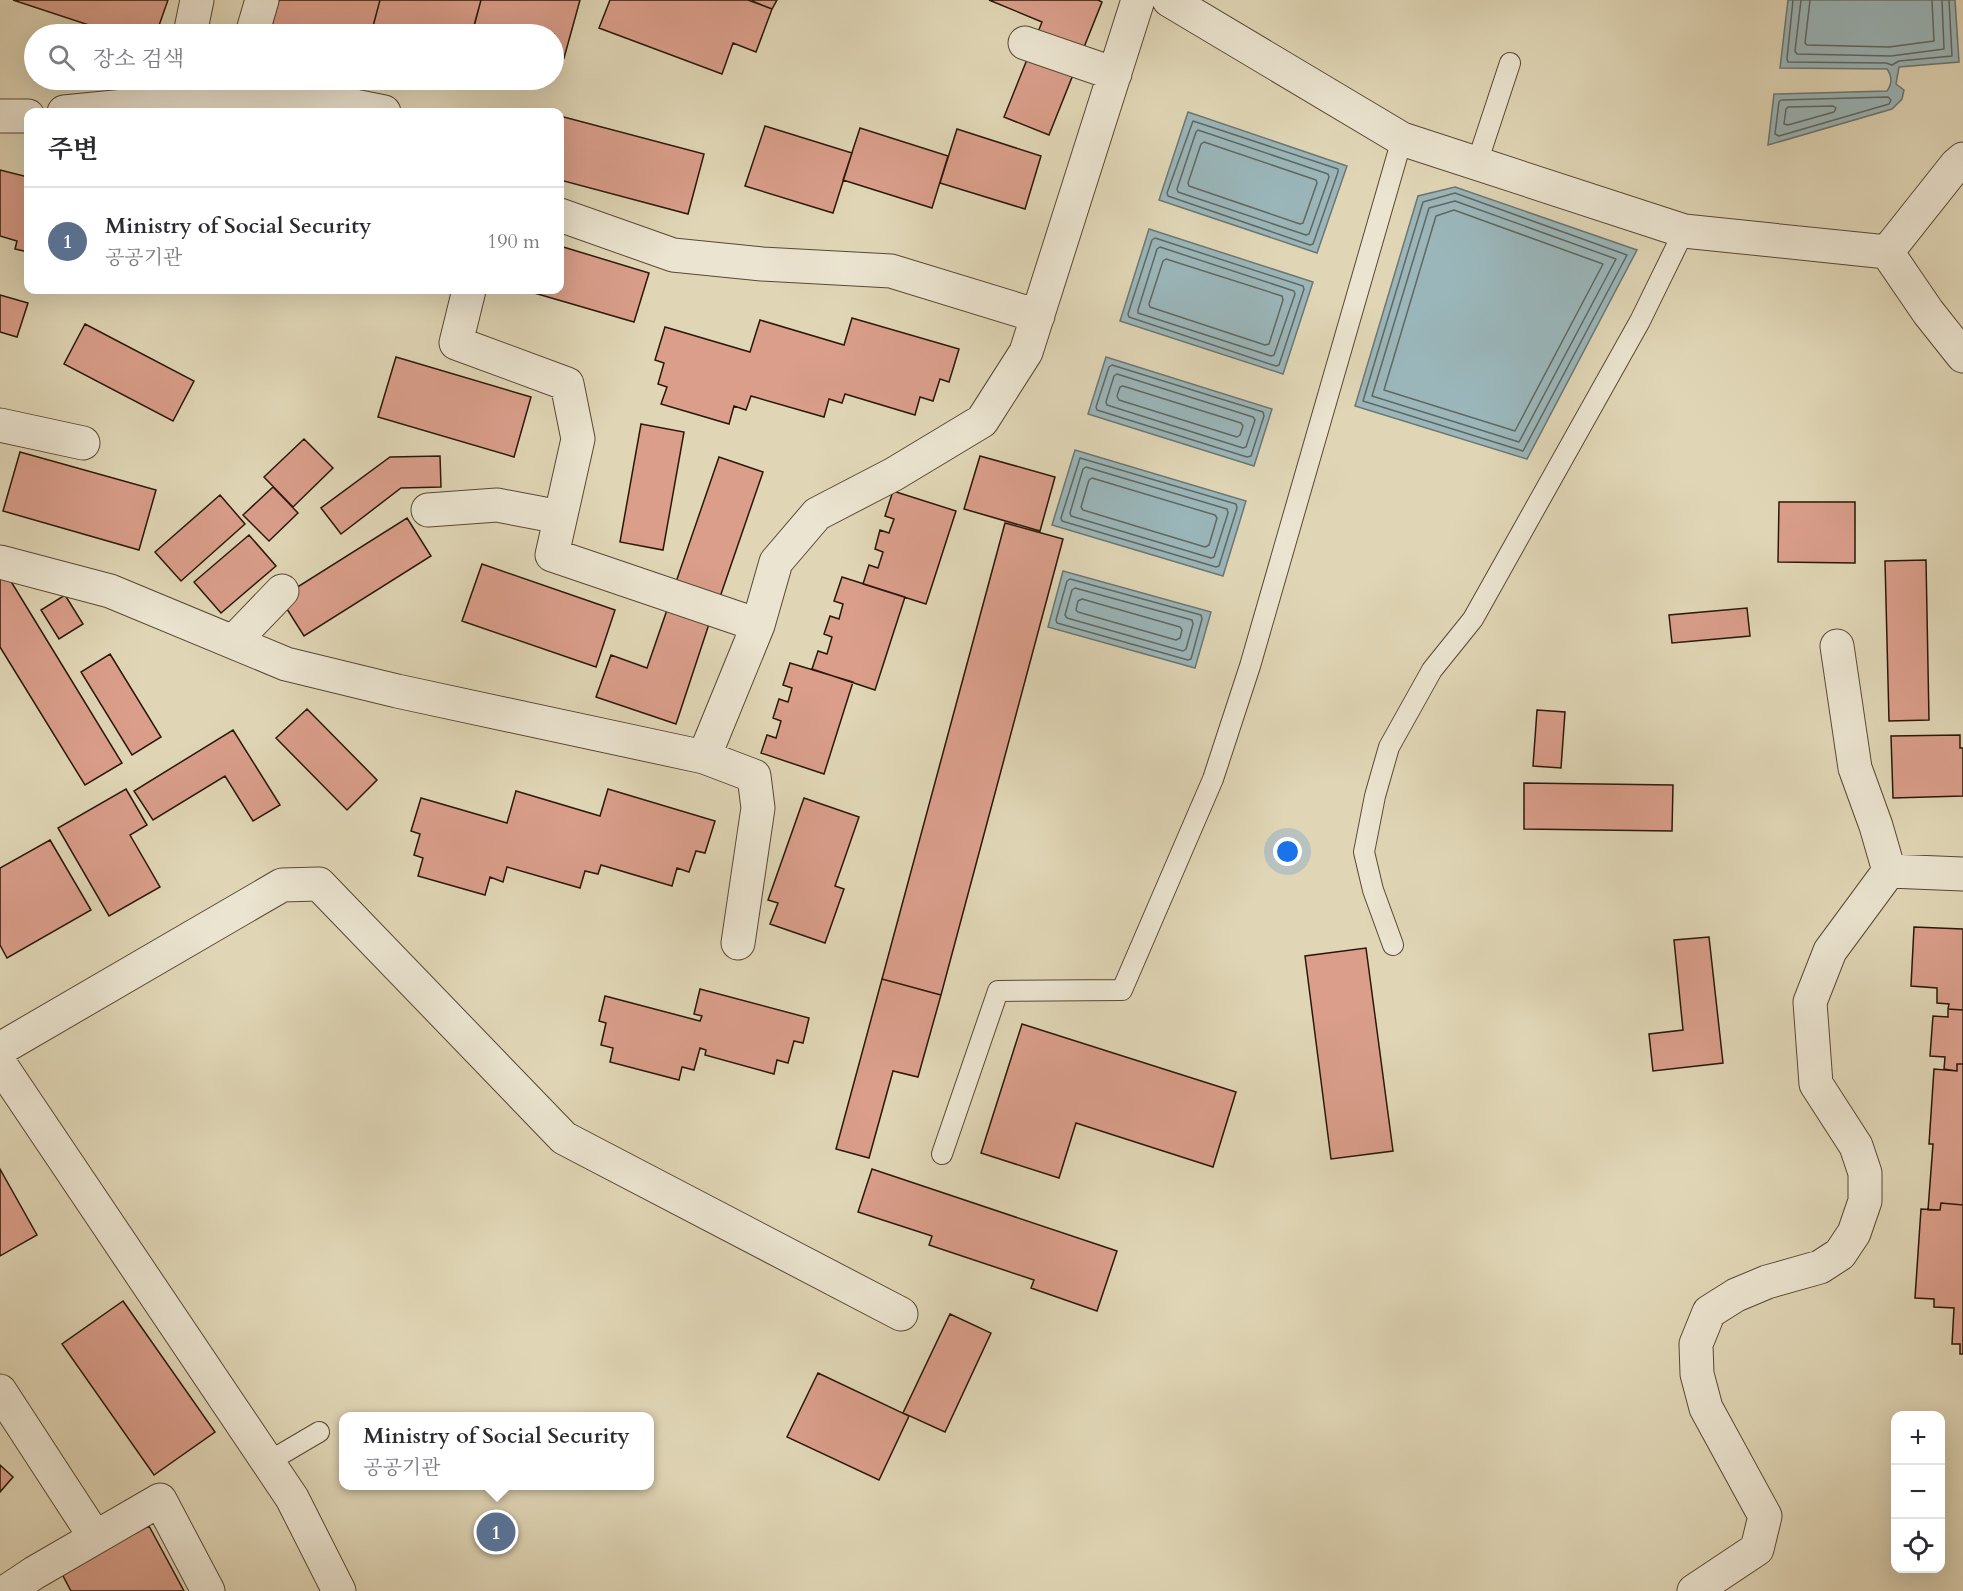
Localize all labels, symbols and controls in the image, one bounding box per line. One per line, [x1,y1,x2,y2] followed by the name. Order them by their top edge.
[24,24,564,90] search box
[45,41,78,74] icon: search
[93,44,184,74] text: 장소 검색
[48,132,98,167] text: 주변
[105,211,372,241] text: Ministry of Social Security
[62,228,73,255] text: 1
[487,228,540,255] text: 190 m
[105,244,182,271] text: 공공기관
[1273,837,1302,866] your location
[1891,1411,1945,1573] map controls
[1891,1411,1945,1465] button: +
[339,1412,654,1490] popup
[363,1421,630,1451] text: Ministry of Social Security
[363,1454,441,1481] text: 공공기관
[1891,1465,1945,1519] button: −
[476,1510,516,1555] pin: 1
[1891,1519,1945,1573] button: locate

